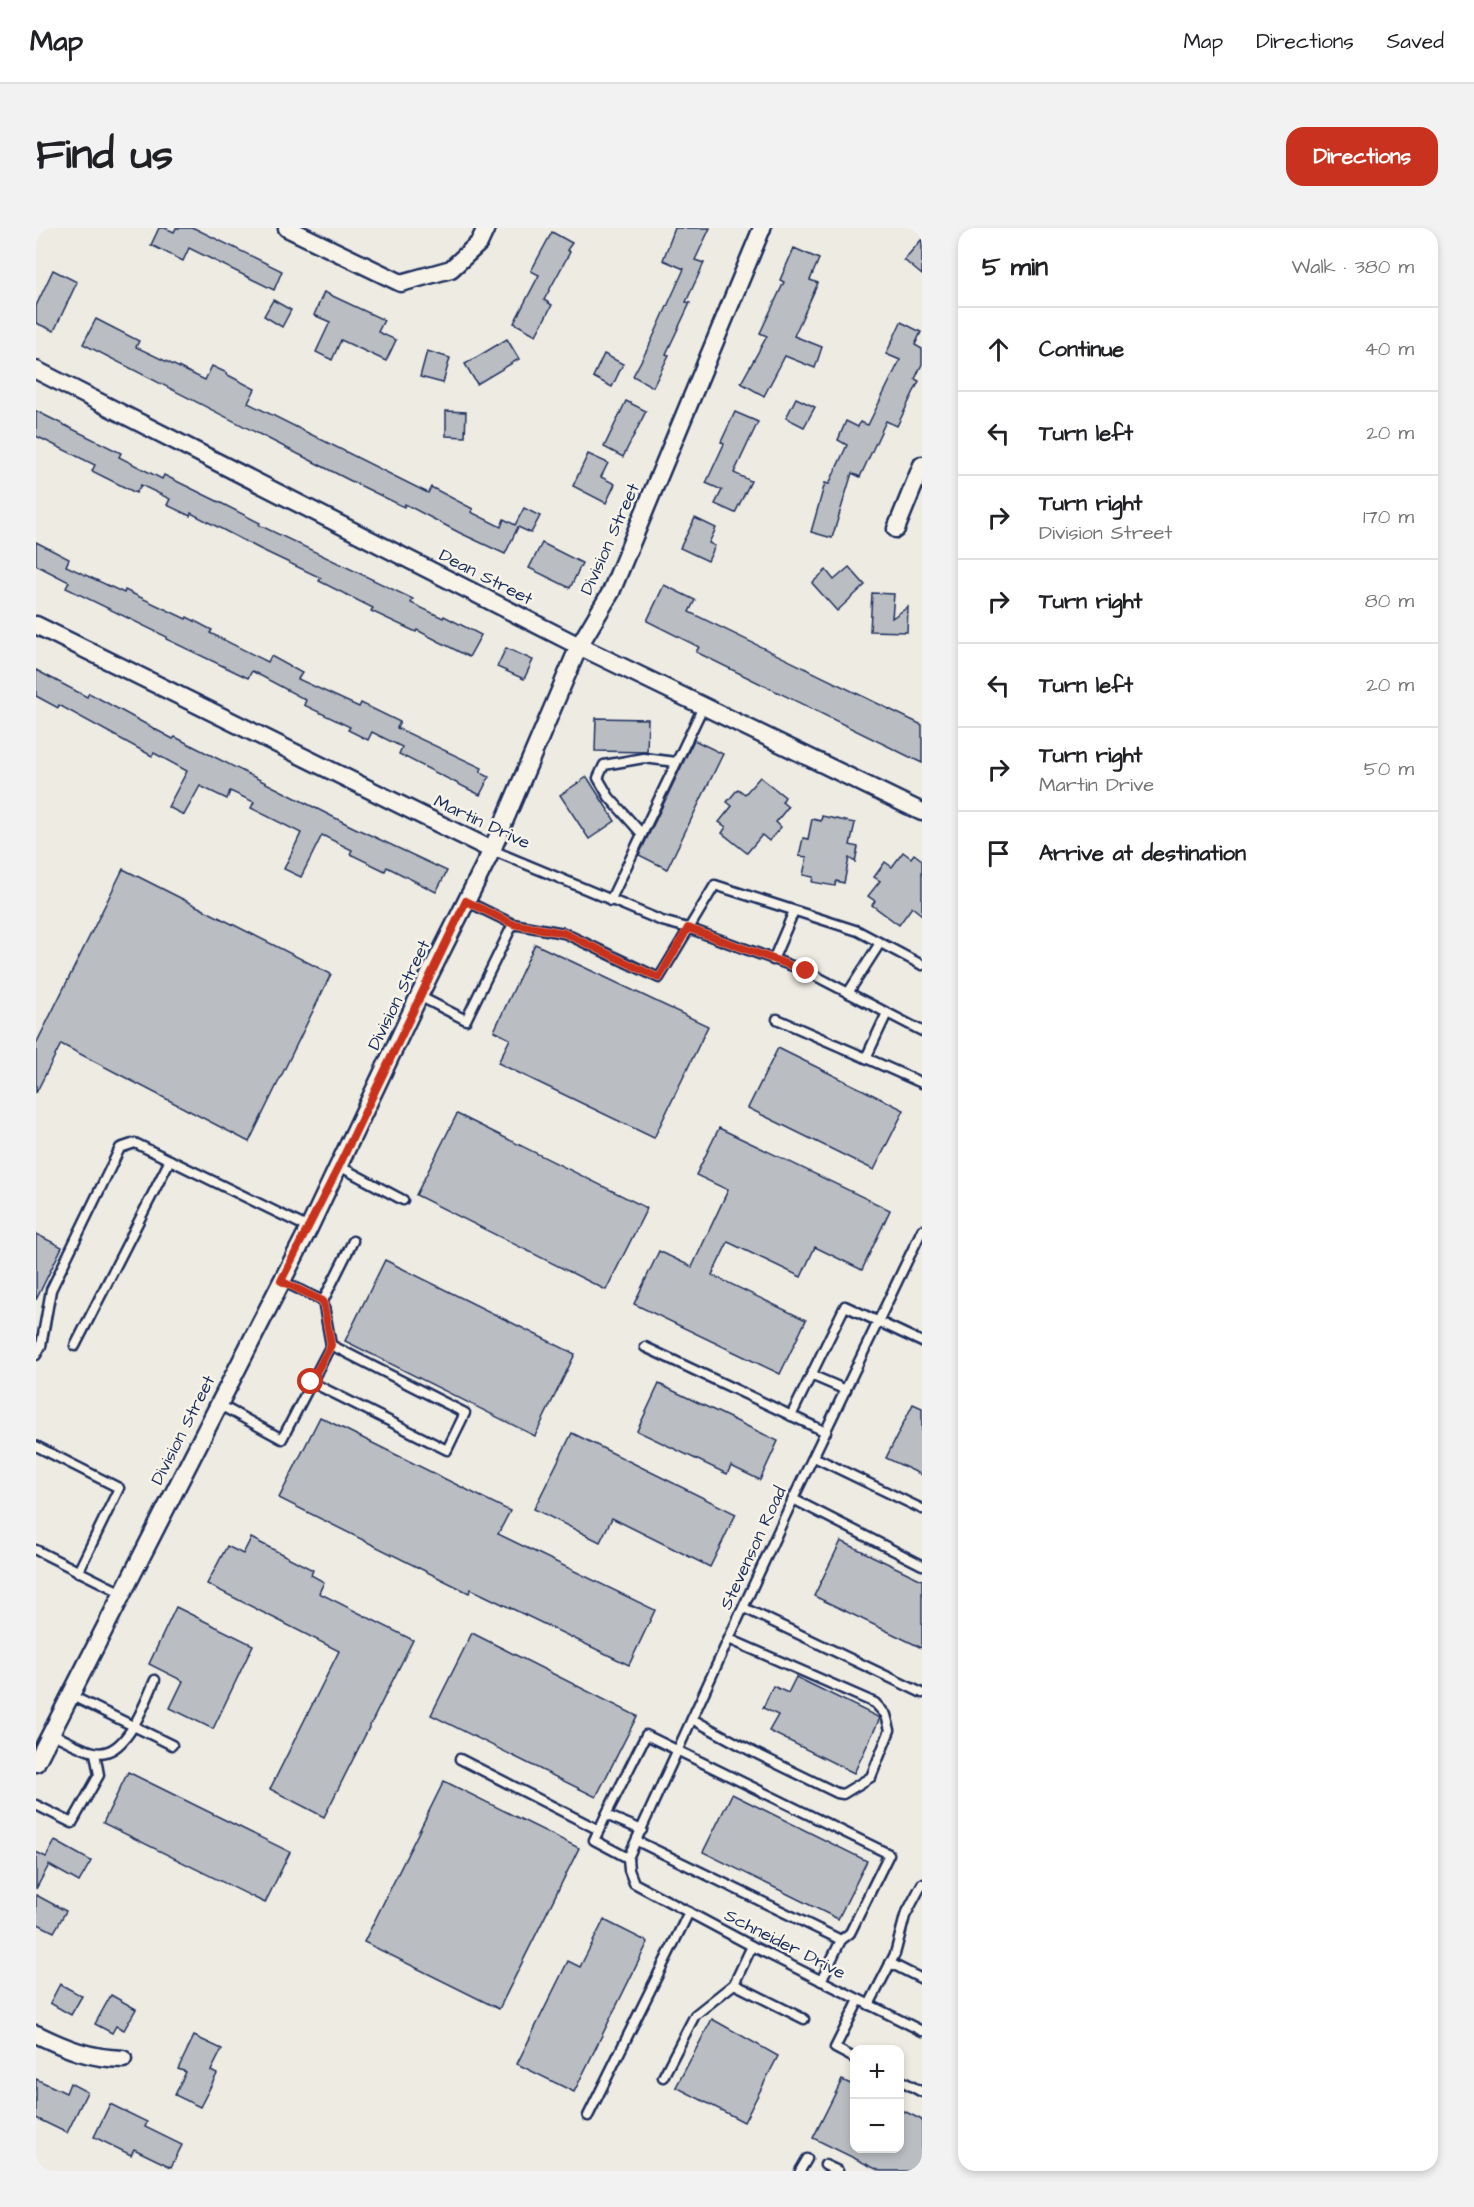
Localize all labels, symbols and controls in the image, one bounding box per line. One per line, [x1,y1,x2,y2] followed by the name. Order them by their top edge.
[30,22,83,61] text: Map
[1183,27,1223,56] text: Map
[1256,27,1354,56] text: Directions
[1387,27,1444,56] text: Saved
[36,127,173,185] text: Find us
[1286,127,1438,186] button: Directions
[982,249,1048,285] text: 5 min
[1291,253,1414,281] text: Walk · 380 m
[982,333,1015,366] icon: ahead
[1039,334,1124,365] text: Continue
[1364,335,1414,363] text: 40 m
[982,417,1015,450] icon: left
[1039,418,1133,449] text: Turn left
[1366,419,1414,447] text: 20 m
[574,478,646,599] street label: Division Street
[1039,488,1142,519] text: Turn right
[982,501,1015,534] icon: right
[1363,503,1414,531] text: 170 m
[1039,519,1172,547] text: Division Street
[435,543,538,612] street label: Dean Street
[982,585,1015,618] icon: right
[1039,586,1142,617] text: Turn right
[1365,587,1414,615] text: 80 m
[982,669,1015,702] icon: left
[1039,670,1133,701] text: Turn left
[1366,671,1414,699] text: 20 m
[1039,740,1142,771] text: Turn right
[982,753,1015,786] icon: right
[1364,755,1414,783] text: 50 m
[1039,771,1154,799] text: Martin Drive
[430,789,534,855] street label: Martin Drive
[982,837,1015,870] icon: arrive
[1039,838,1246,869] text: Arrive at destination
[361,935,437,1054] street label: Division Street
[792,957,818,983] route end
[297,1368,323,1394] route start
[145,1370,222,1489] street label: Division Street
[713,1482,793,1614] street label: Stevenson Road
[720,1903,850,1985] street label: Schneider Drive
[850,2045,904,2153] map controls
[850,2045,904,2099] button: +
[850,2099,904,2153] button: −

